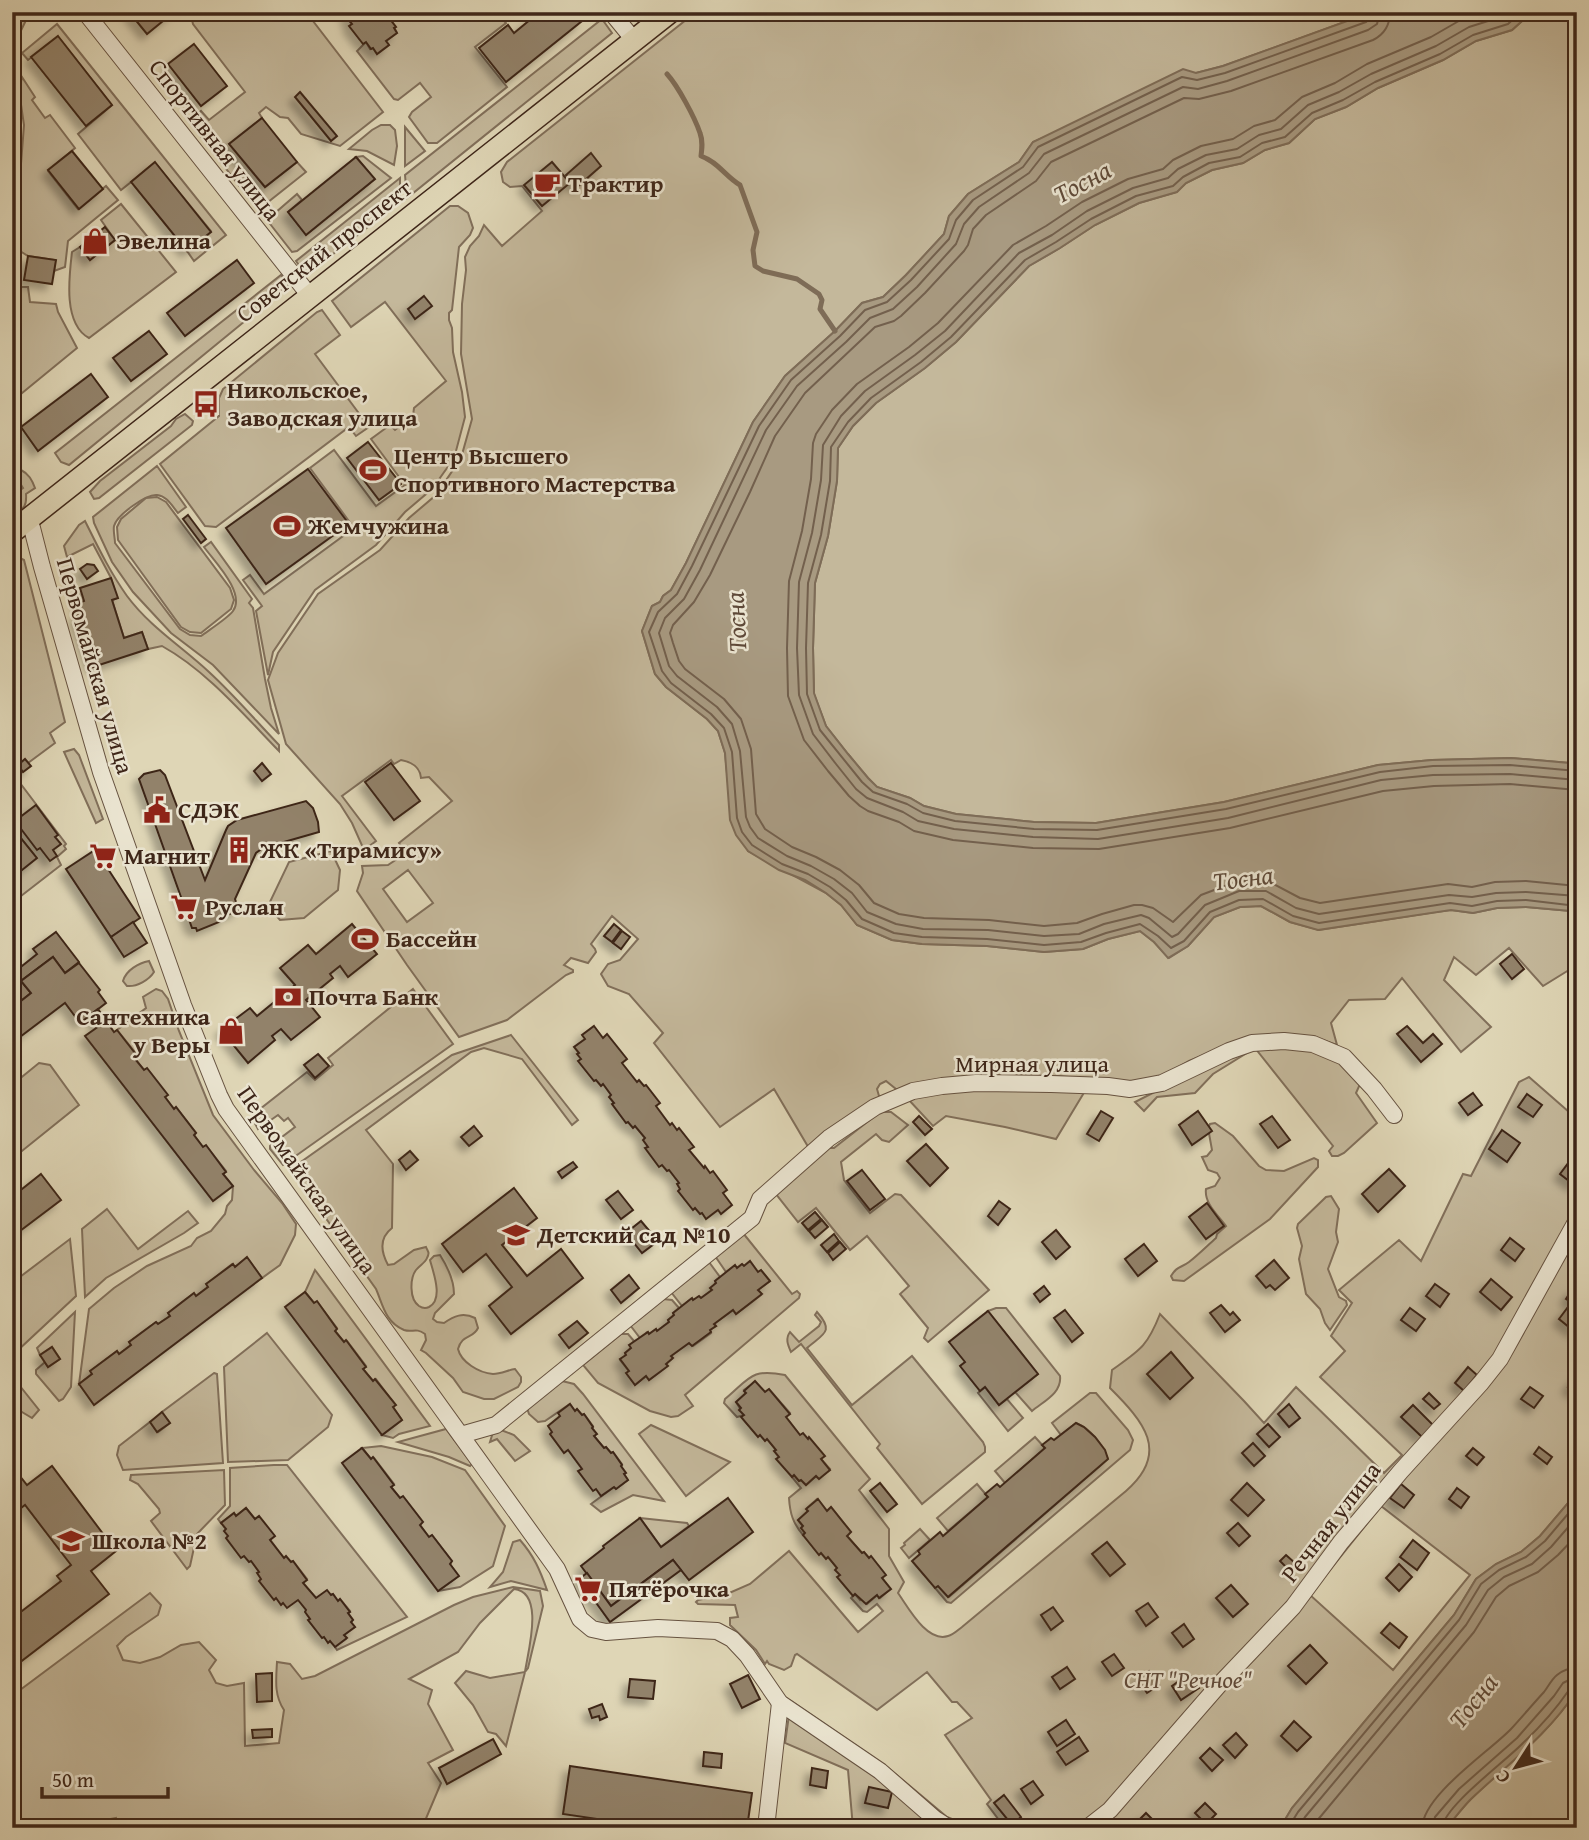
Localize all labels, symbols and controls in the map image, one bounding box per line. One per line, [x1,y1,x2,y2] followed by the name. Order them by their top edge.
[141,51,290,228] street label: Спортивная улица
[1046,150,1118,213] water label: Тосна
[568,166,663,201] place label: Трактир
[532,169,562,199] cafe icon: Трактир
[228,170,420,331] street label: Советский проспект
[116,223,212,258] place label: Эвелина
[80,226,110,256] shop icon: Эвелина
[227,372,418,435] place label: Никольское, Заводская улица
[191,389,221,419] bus stop icon: Никольское, Заводская улица
[394,438,676,501] place label: Центр Высшего Спортивного Мастерства
[358,455,388,485] sports icon: Центр Высшего Спортивного Мастерства
[307,508,450,543] place label: Жемчужина
[272,511,302,541] sports icon: Жемчужина
[48,554,143,779] street label: Первомайская улица
[714,591,757,653] water label: Тосна
[178,792,239,827] place label: СДЭК
[142,795,172,825] public building icon: СДЭК
[259,832,442,867] place label: ЖК «Тирамису»
[224,835,254,865] building icon: ЖК «Тирамису»
[124,838,210,873] place label: Магнит
[88,841,118,871] supermarket icon: Магнит
[1211,854,1275,901] water label: Тосна
[205,889,284,924] place label: Руслан
[169,892,199,922] supermarket icon: Руслан
[386,921,477,956] place label: Бассейн
[350,924,380,954] sports icon: Бассейн
[309,979,438,1014] place label: Почта Банк
[273,982,303,1012] bank icon: Почта Банк
[76,999,211,1062] place label: Сантехника у Веры
[216,1016,246,1046] shop icon: Сантехника у Веры
[955,1046,1109,1081] street label: Мирная улица
[229,1078,386,1282] street label: Первомайская улица
[536,1217,730,1252] place label: Детский сад №10
[501,1220,531,1250] school or university icon: Детский сад №10
[1272,1454,1389,1589] street label: Речная улица
[92,1523,207,1558] place label: Школа №2
[56,1526,86,1556] school or university icon: Школа №2
[609,1571,730,1606] place label: Пятёрочка
[573,1574,603,1604] supermarket icon: Пятёрочка
[1124,1662,1252,1697] park label: СНТ "Речное"
[1438,1665,1507,1736] water label: Тосна
[1480,1731,1550,1801] north arrow
[42,1756,168,1800] scale bar
[52,1764,94,1795] text: 50 m
[1488,1764,1517,1790] text: С

